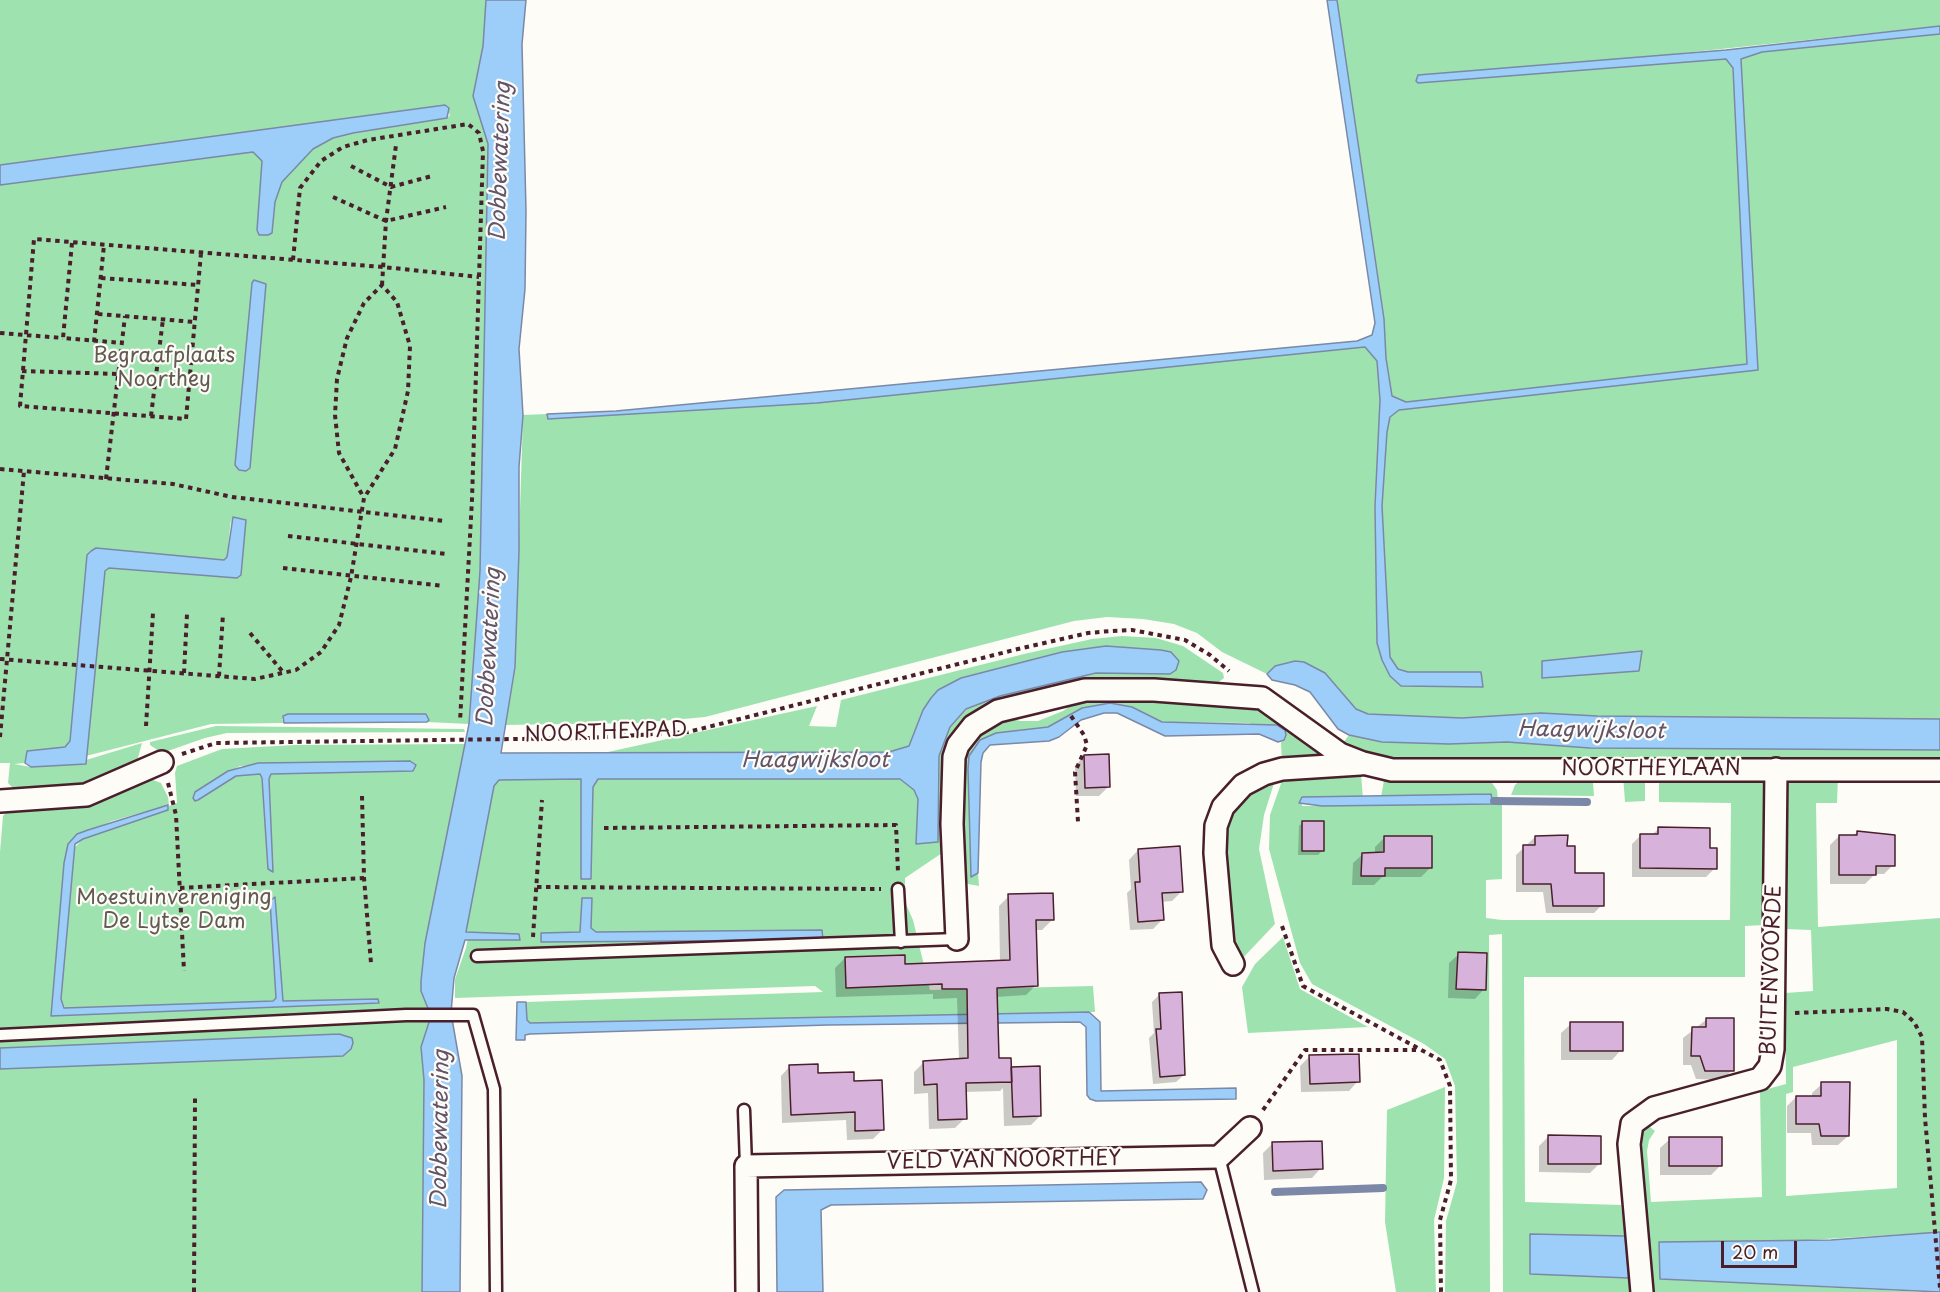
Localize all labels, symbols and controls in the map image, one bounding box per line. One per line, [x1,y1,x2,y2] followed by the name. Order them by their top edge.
[485,82,517,242] water label: Dobbewatering
[93,343,235,393] park label: Begraafplaats Noorthey
[473,568,507,728] water label: Dobbewatering
[1517,717,1665,745] water label: Haagwijksloot
[524,718,688,748] street label: NOORTHEYPAD
[741,748,889,774] water label: Haagwijksloot
[1561,756,1741,782] street label: NOORTHEYLAAN
[1756,884,1788,1056] street label: BUITENVOORDE
[76,885,272,935] park label: Moestuinvereniging De Lytse Dam
[426,1050,456,1210] water label: Dobbewatering
[887,1146,1121,1176] street label: VELD VAN NOORTHEY
[1724,1229,1800,1267] scale bar
[1732,1238,1778,1265] text: 20 m

